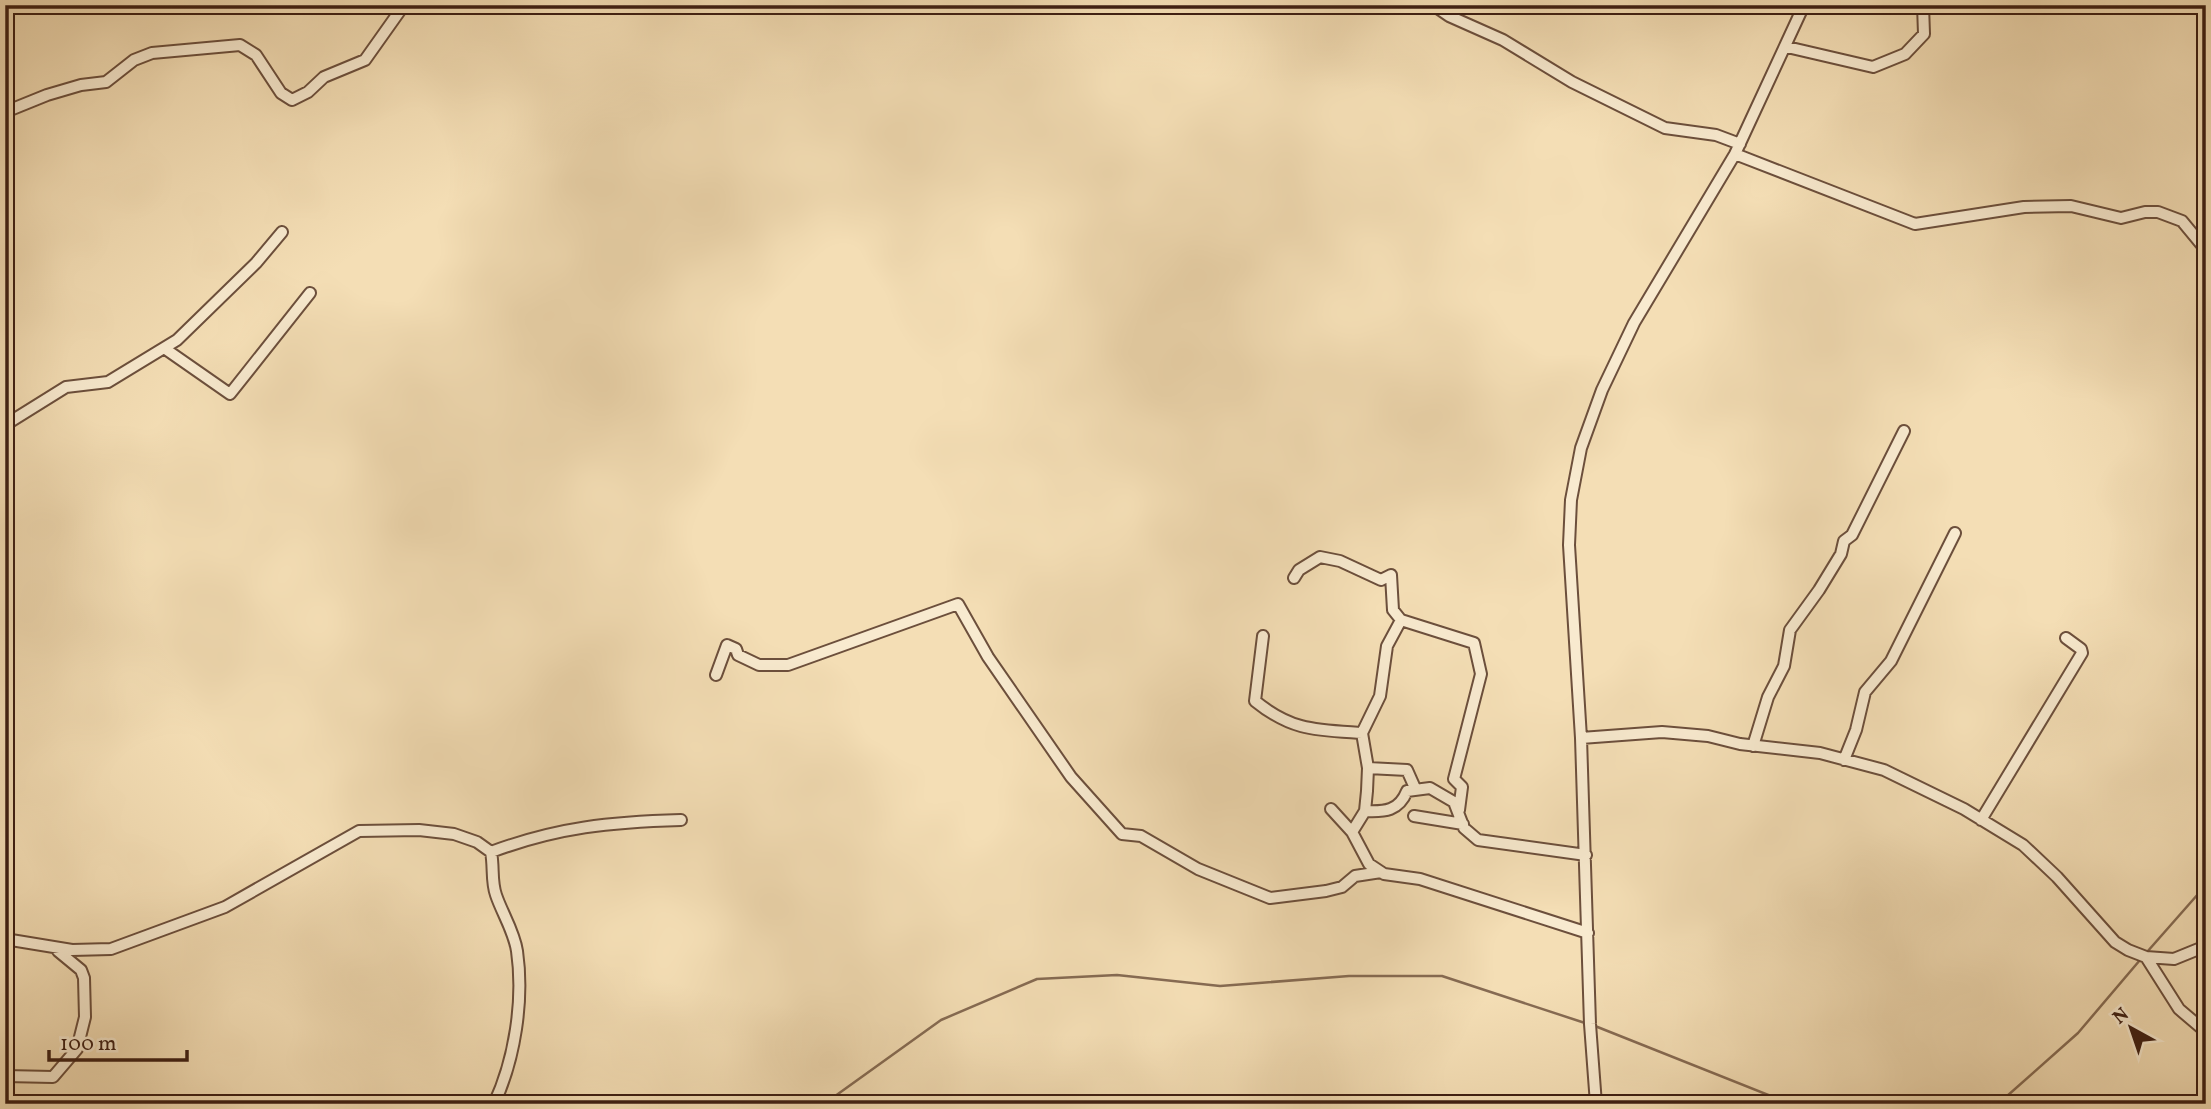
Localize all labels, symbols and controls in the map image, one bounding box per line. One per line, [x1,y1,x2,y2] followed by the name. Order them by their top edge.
[2096,993,2166,1064] north arrow
[2108,1002,2135,1031] text: N
[49,1018,187,1062] scale bar
[60,1030,117,1059] text: 100 m

